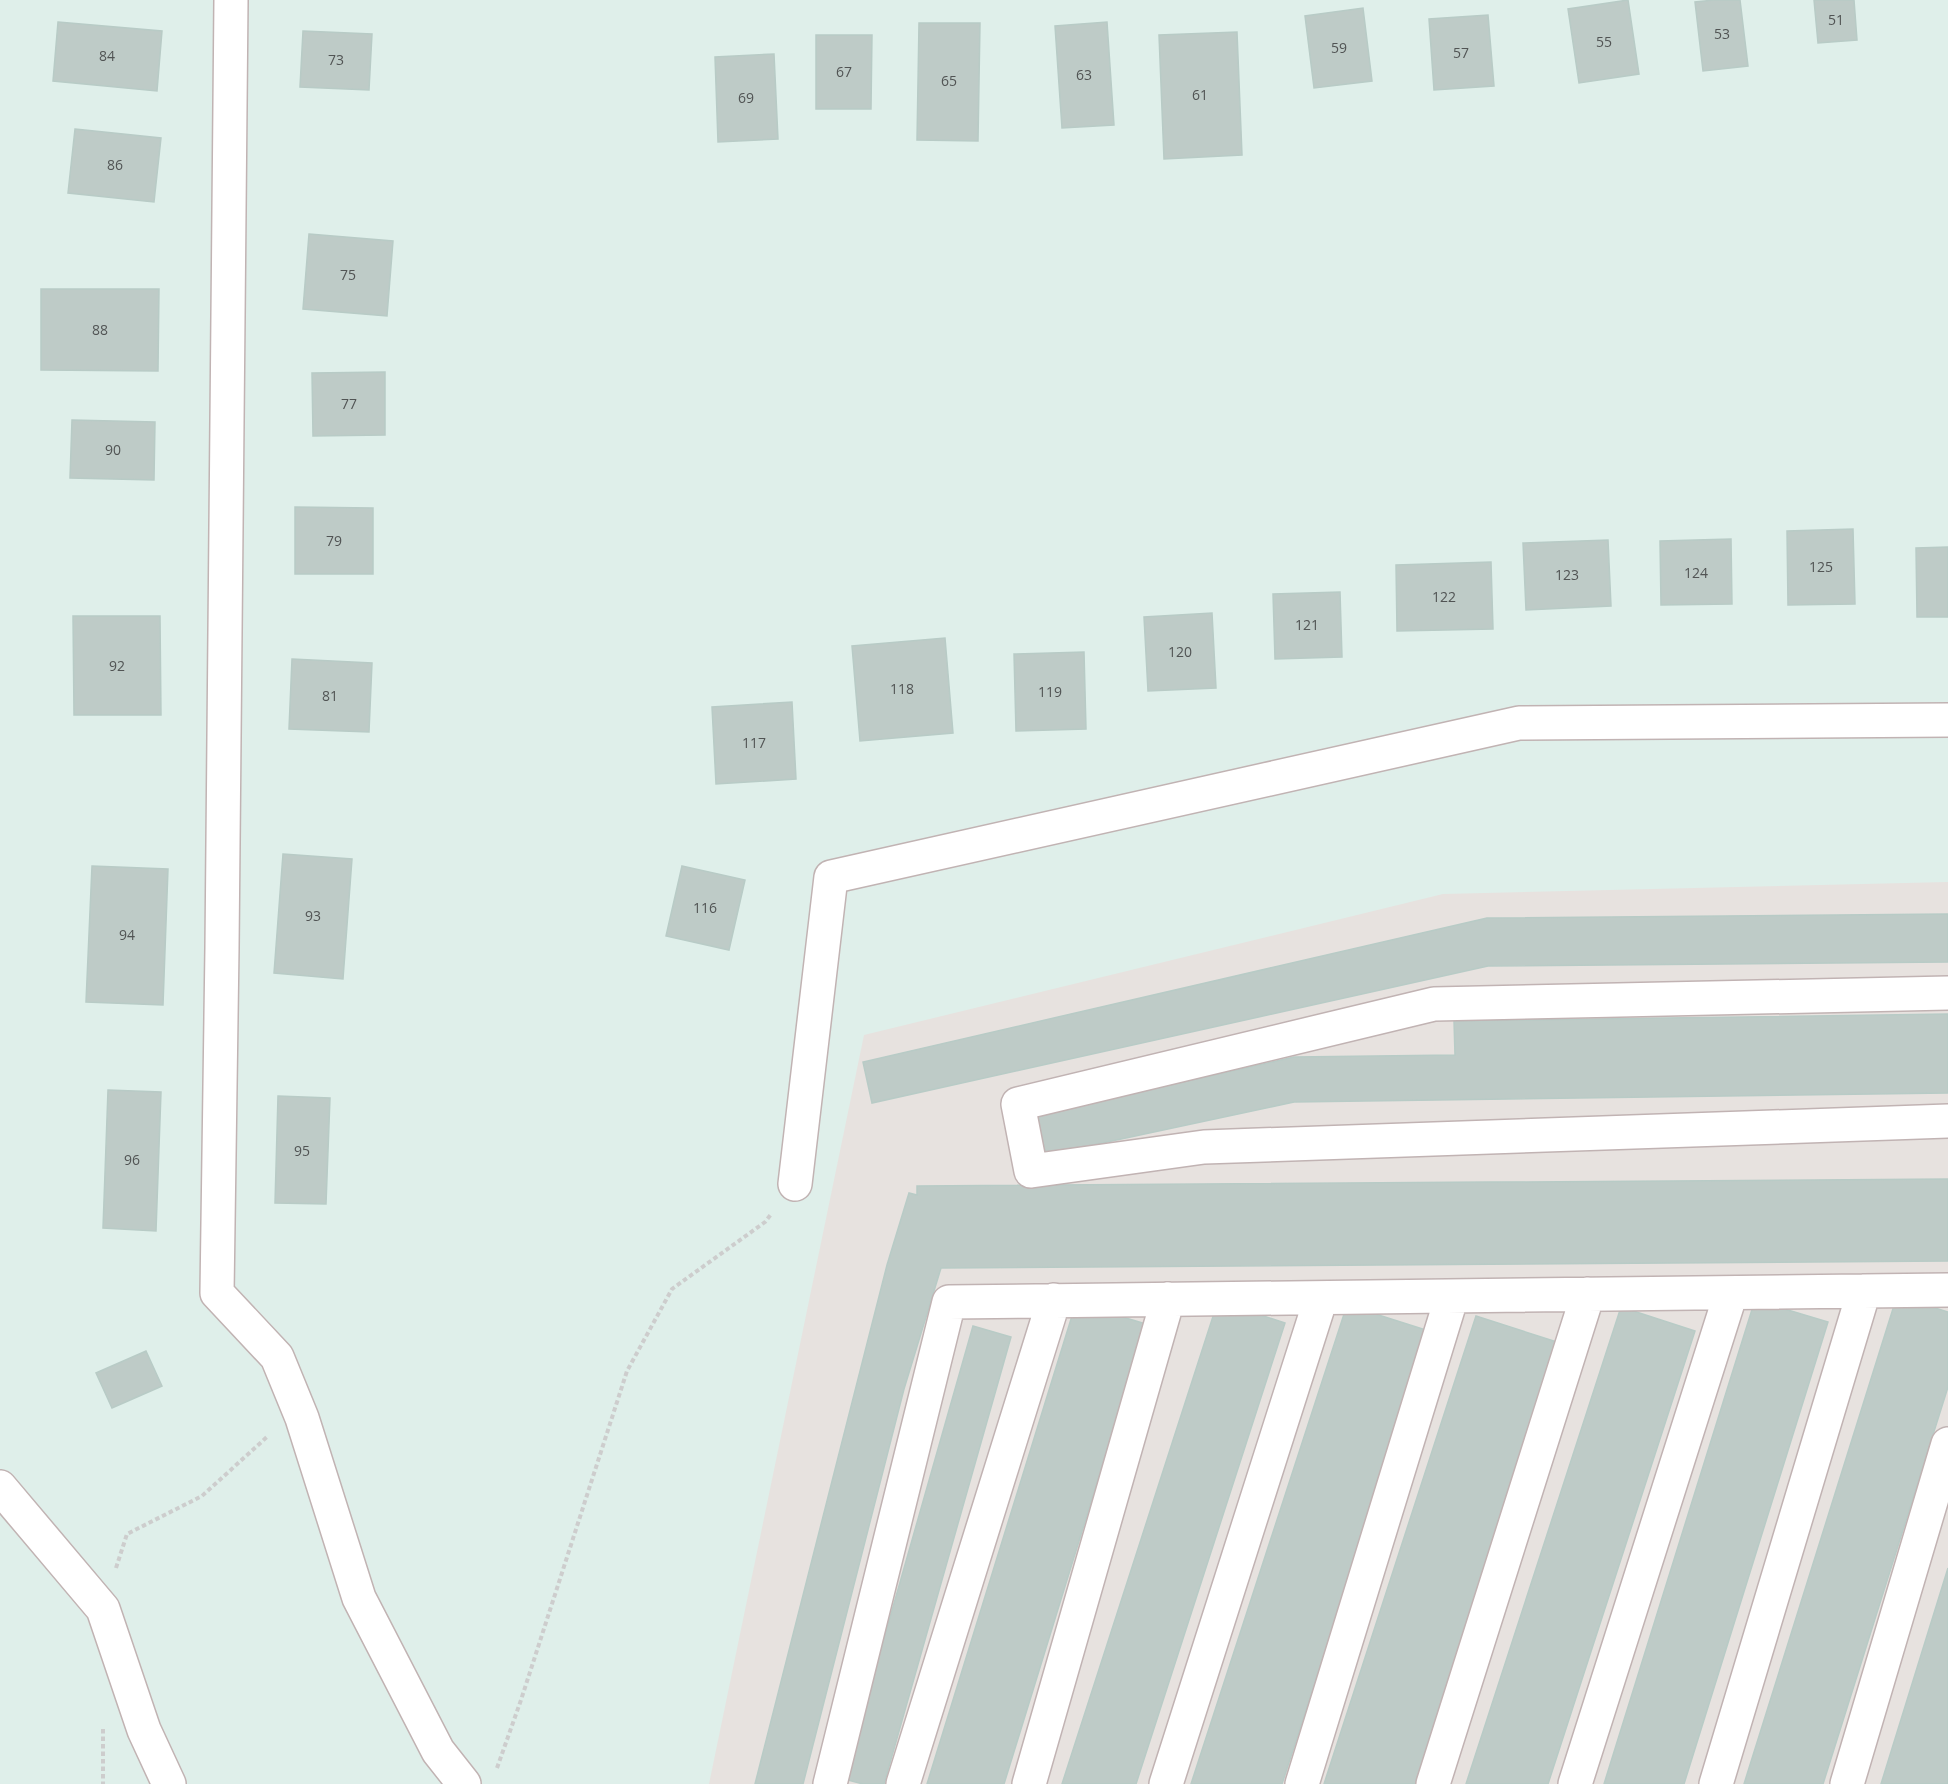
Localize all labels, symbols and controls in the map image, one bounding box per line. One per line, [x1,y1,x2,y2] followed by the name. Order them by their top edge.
[1828,10,1844,29] house number: 51
[1714,24,1730,43] house number: 53
[1596,32,1612,51] house number: 55
[1331,38,1347,57] house number: 59
[1453,43,1469,62] house number: 57
[99,46,115,65] house number: 84
[328,50,344,69] house number: 73
[836,62,852,81] house number: 67
[1076,65,1092,84] house number: 63
[941,71,957,90] house number: 65
[1192,85,1208,104] house number: 61
[738,88,754,107] house number: 69
[107,155,123,174] house number: 86
[340,265,356,284] house number: 75
[92,320,108,339] house number: 88
[341,394,357,413] house number: 77
[105,440,121,459] house number: 90
[326,531,342,550] house number: 79
[1809,557,1833,576] house number: 125
[1684,563,1708,582] house number: 124
[1555,565,1579,584] house number: 123
[1432,587,1456,606] house number: 122
[1295,615,1319,634] house number: 121
[1168,642,1192,661] house number: 120
[109,656,125,675] house number: 92
[890,679,914,698] house number: 118
[1038,682,1062,701] house number: 119
[322,686,338,705] house number: 81
[742,733,766,752] house number: 117
[693,898,717,917] house number: 116
[305,906,321,925] house number: 93
[119,925,135,944] house number: 94
[294,1141,310,1160] house number: 95
[124,1150,140,1169] house number: 96

